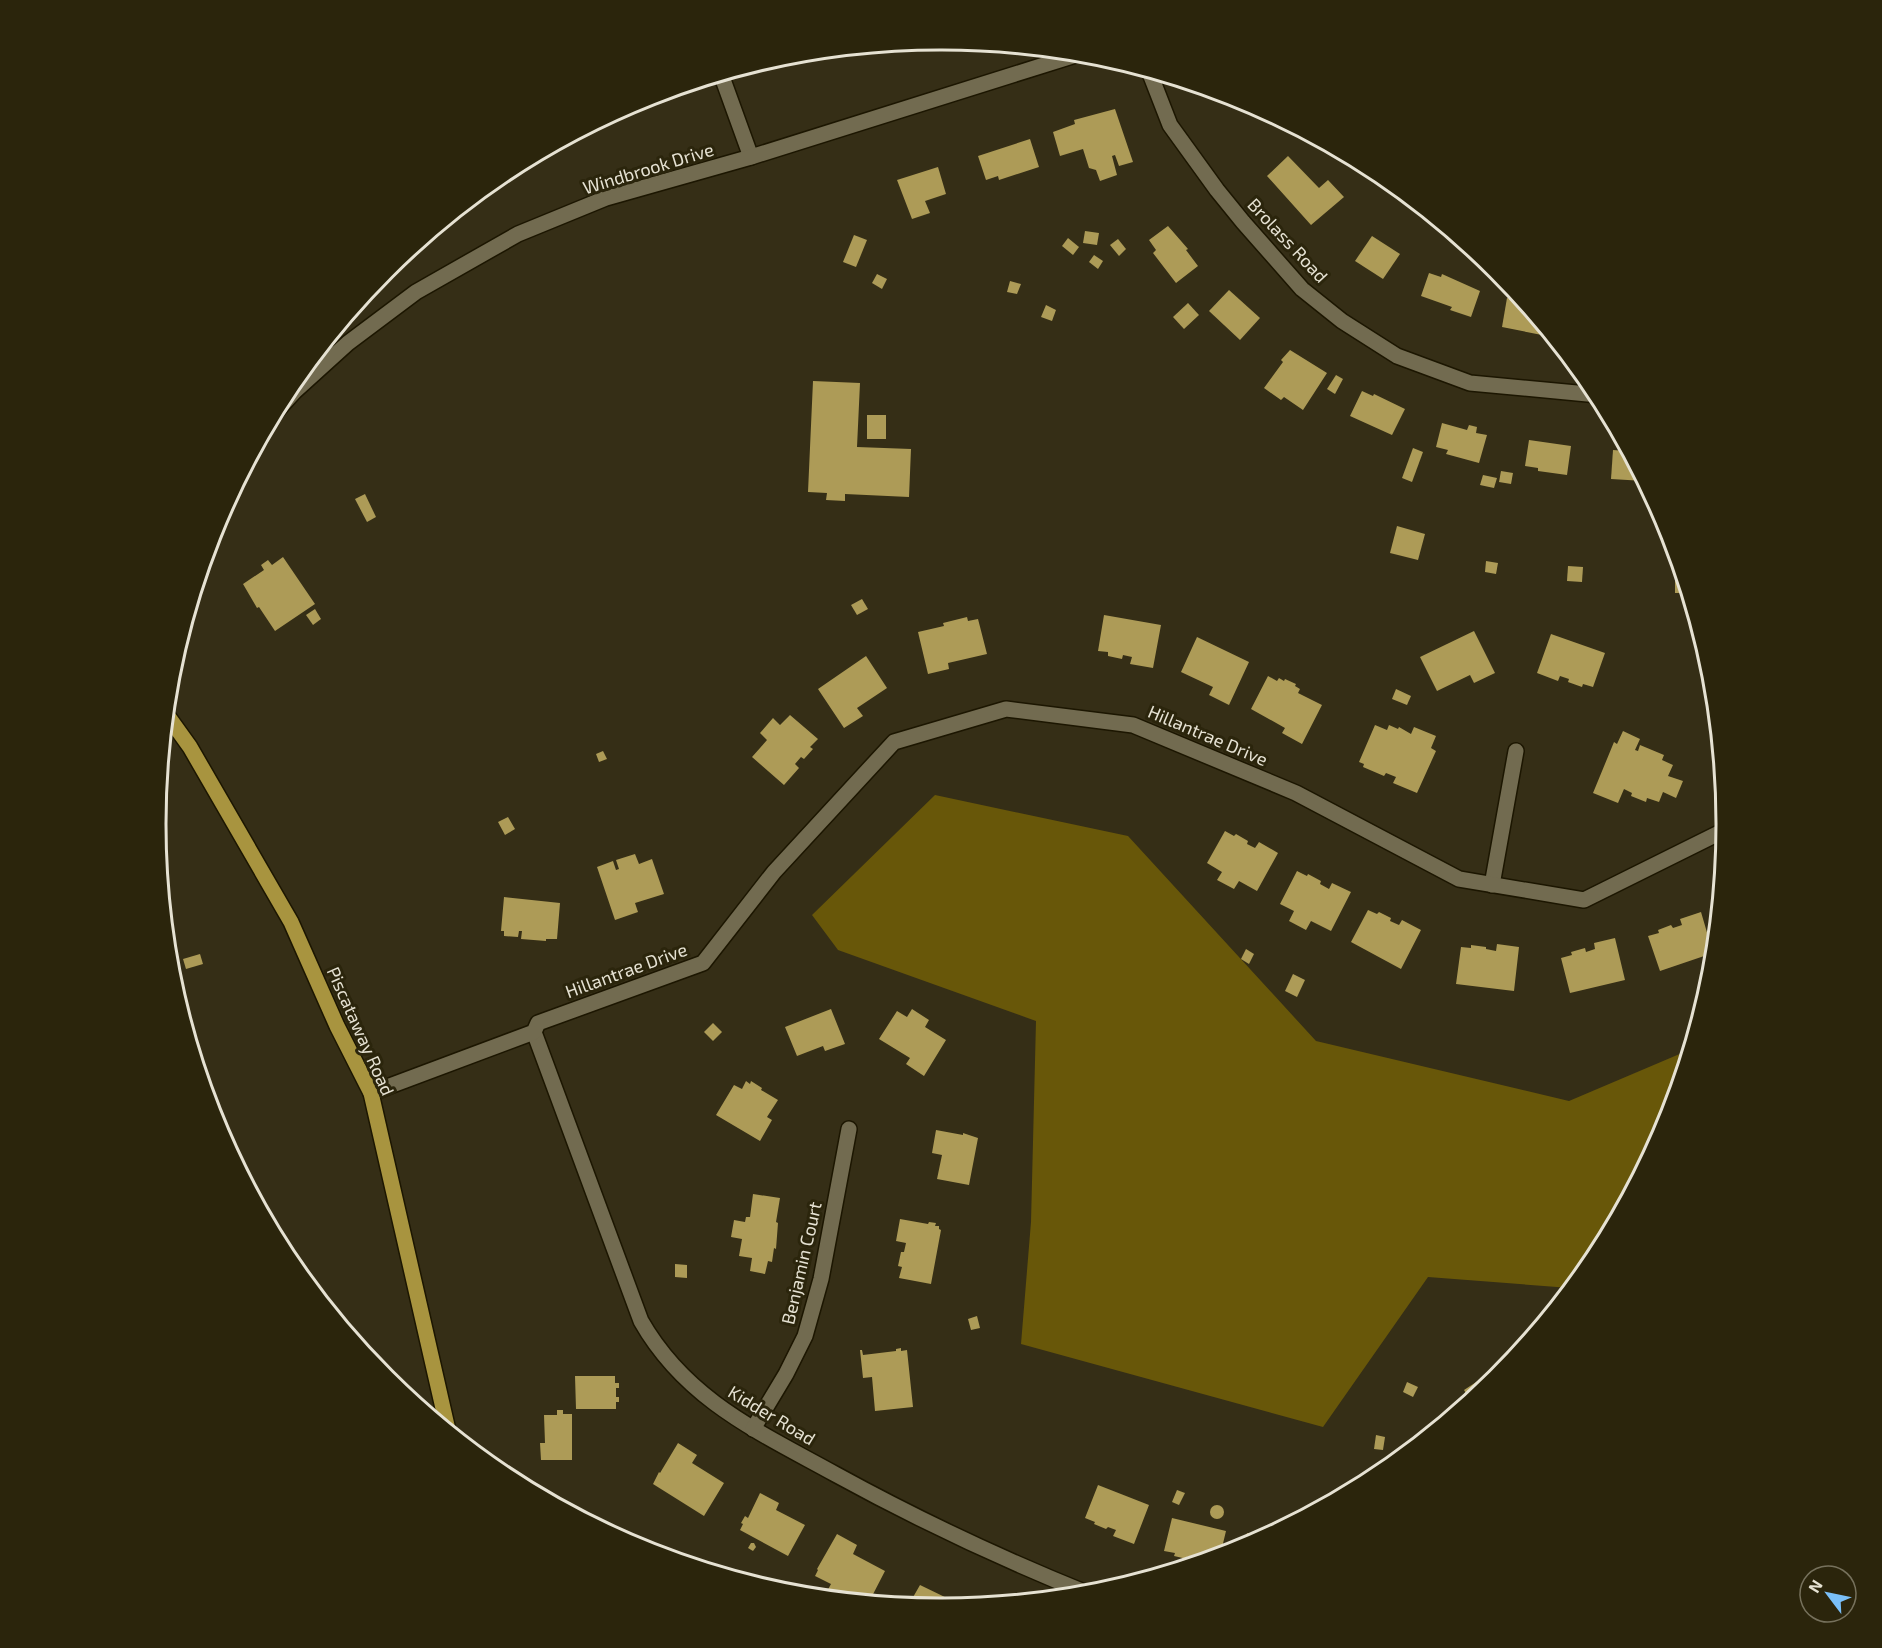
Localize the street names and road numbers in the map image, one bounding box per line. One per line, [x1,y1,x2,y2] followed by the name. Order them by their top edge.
[580,138,716,198] street label: Windbrook Drive
[1243,193,1333,287] street label: Brolass Road
[1145,700,1271,770] street label: Hillantrae Drive
[562,938,690,1002] street label: Hillantrae Drive
[323,963,399,1099] street label: Piscataway Road
[776,1199,826,1326] street label: Benjamin Court
[724,1380,820,1450] street label: Kidder Road

